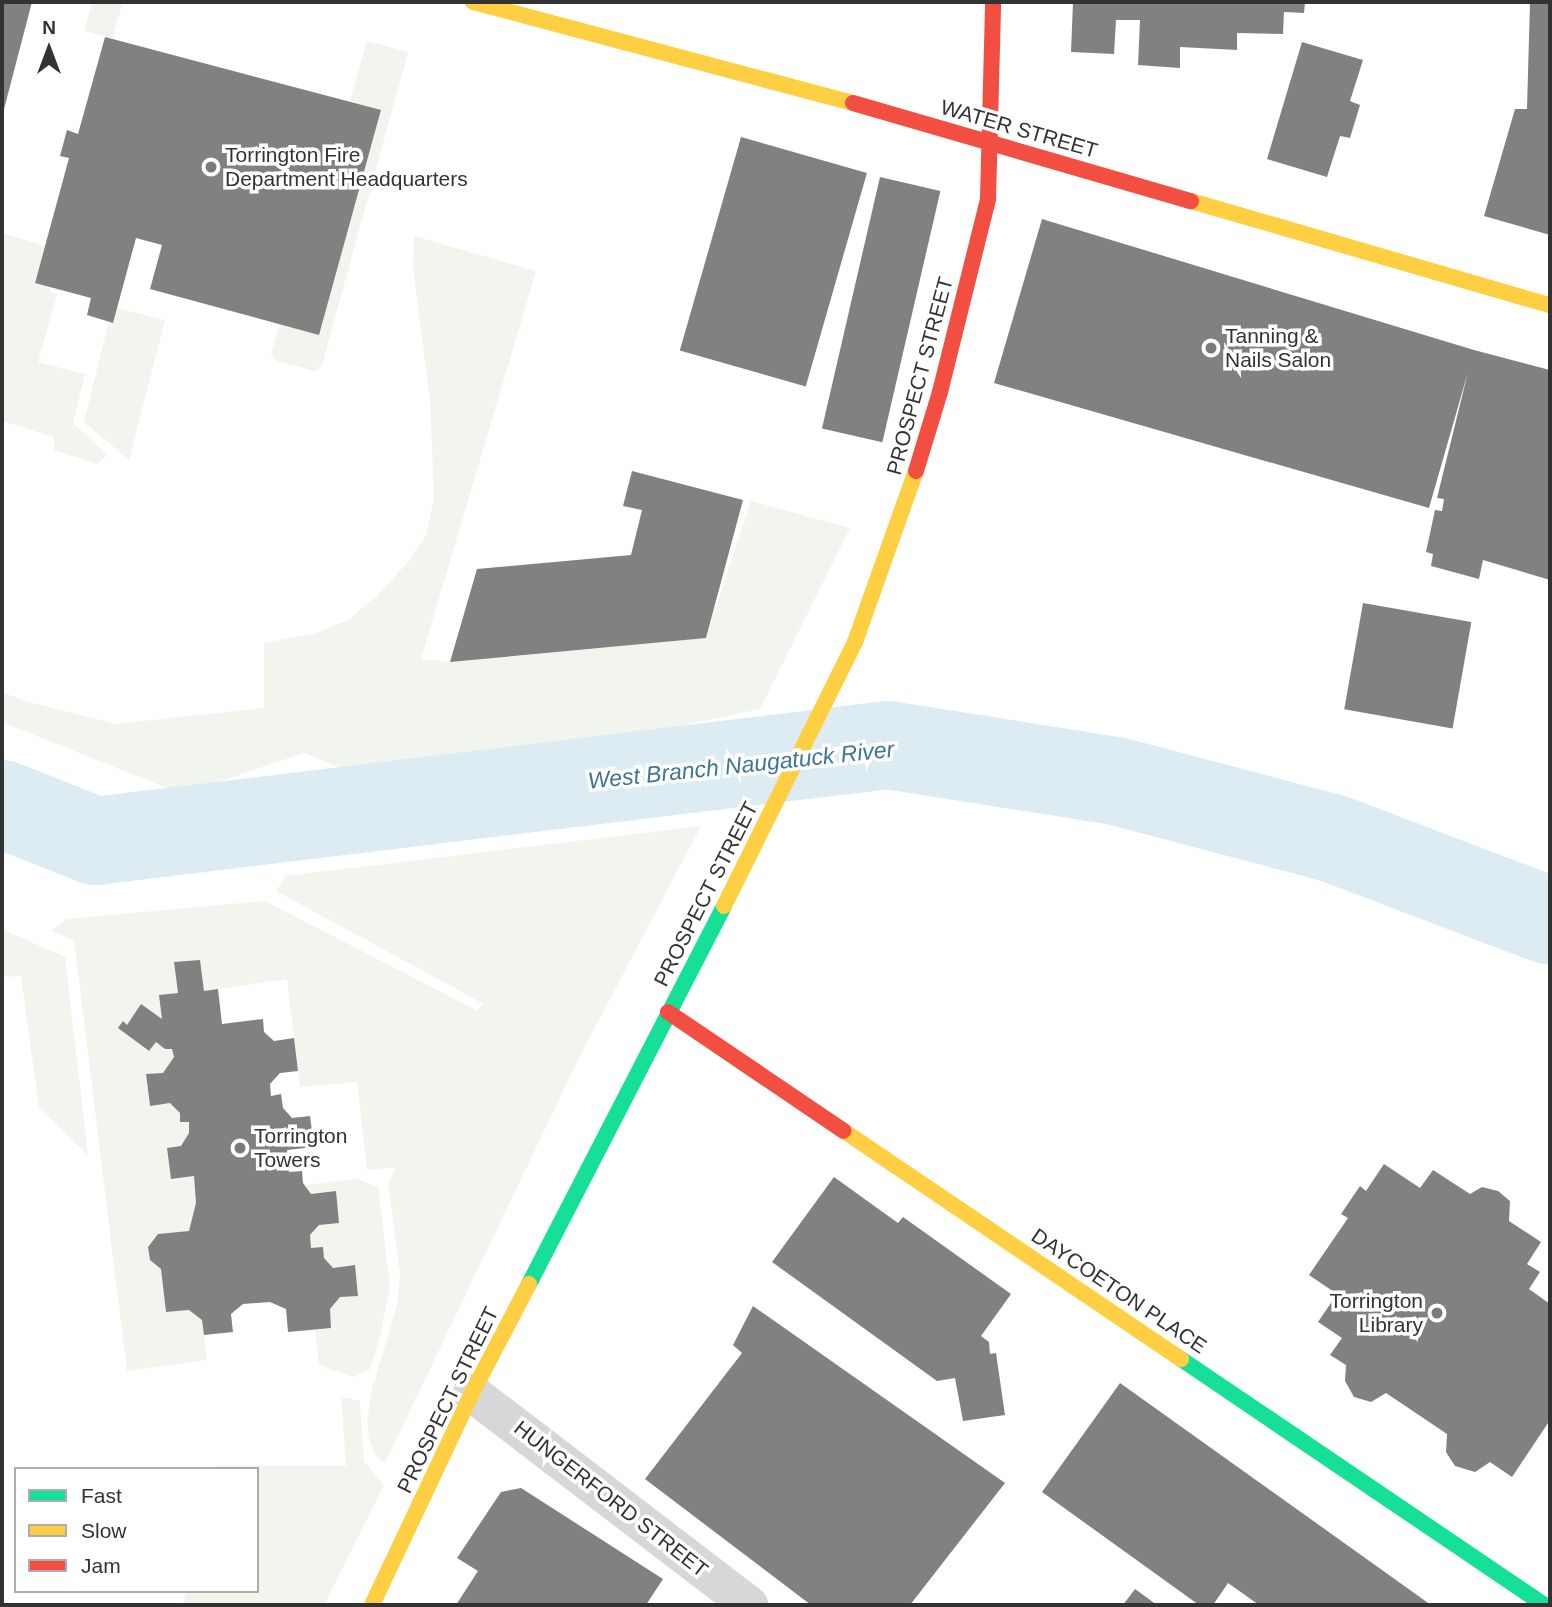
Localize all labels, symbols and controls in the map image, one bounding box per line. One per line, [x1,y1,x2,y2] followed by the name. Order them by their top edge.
[14,14,84,84] north arrow
[42,17,56,38] text: N
[938,95,1100,163] street label: WATER STREET
[225,142,468,192] place label: Torrington Fire Department Headquarters
[203,159,219,175] marker: Torrington Fire Department Headquarters
[881,274,959,478] street label: PROSPECT STREET
[1225,323,1331,373] place label: Tanning & Nails Salon
[1203,340,1219,356] marker: Tanning & Nails Salon
[587,735,895,795] water label: West Branch Naugatuck River
[648,797,764,991] street label: PROSPECT STREET
[254,1123,347,1173] place label: Torrington Towers
[232,1140,248,1156] marker: Torrington Towers
[1027,1223,1211,1359] street label: DAYCOETON PLACE
[1330,1288,1423,1338] place label: Torrington Library
[392,1303,504,1497] street label: PROSPECT STREET
[1429,1305,1445,1321] marker: Torrington Library
[509,1415,713,1583] street label: HUNGERFORD STREET
[14,1467,259,1593] legend
[81,1484,122,1507] text: Fast
[81,1519,127,1542] text: Slow
[81,1554,121,1577] text: Jam

